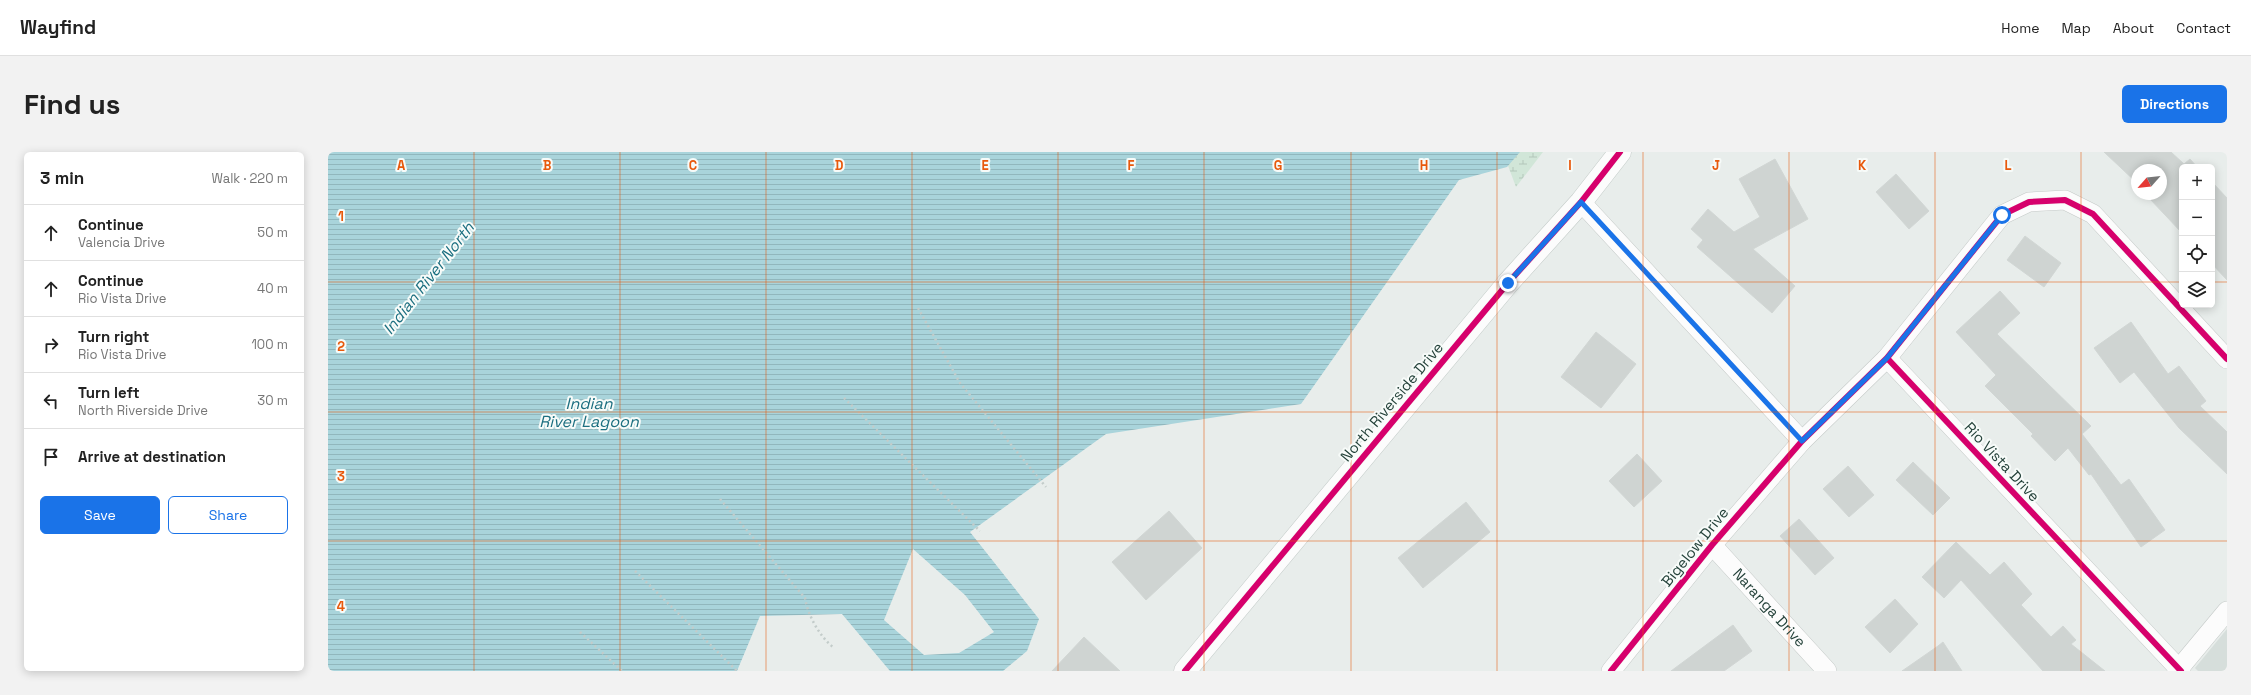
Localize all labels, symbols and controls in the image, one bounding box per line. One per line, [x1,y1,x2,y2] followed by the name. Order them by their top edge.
[20,15,96,40] text: Wayfind
[2001,19,2039,37] text: Home
[2061,19,2091,37] text: Map
[2113,19,2154,37] text: About
[2176,19,2231,37] text: Contact
[2122,85,2227,123] button: Directions
[24,86,121,122] text: Find us
[397,157,406,174] text: A
[543,157,552,174] text: B
[689,157,697,174] text: C
[835,157,844,174] text: D
[981,157,989,174] text: E
[1128,157,1135,174] text: F
[1274,157,1282,174] text: G
[1420,157,1428,174] text: H
[1568,157,1572,174] text: I
[1712,157,1720,174] text: J
[1858,157,1867,174] text: K
[2004,157,2012,174] text: L
[2131,164,2167,200] north arrow
[2179,164,2215,308] map controls
[2179,164,2215,200] button: +
[40,167,84,189] text: 3 min
[211,170,288,187] text: Walk · 220 m
[2179,200,2215,236] button: −
[1993,206,2011,224] route start
[338,208,344,225] text: 1
[78,215,144,234] text: Continue
[378,217,479,339] water label: Indian River North
[40,222,62,244] icon: ahead
[257,224,288,241] text: 50 m
[78,234,165,251] text: Valencia Drive
[2179,236,2215,272] button: locate
[78,271,144,290] text: Continue
[2179,272,2215,308] button: layers
[1499,274,1517,292] route end
[40,278,62,300] icon: ahead
[257,280,288,297] text: 40 m
[78,290,166,307] text: Rio Vista Drive
[78,327,149,346] text: Turn right
[40,334,62,356] icon: right
[251,336,288,353] text: 100 m
[337,338,345,355] text: 2
[1336,338,1447,465] street label: North Riverside Drive
[78,346,166,363] text: Rio Vista Drive
[78,383,140,402] text: Turn left
[40,390,62,412] icon: left
[257,392,288,409] text: 30 m
[539,393,640,432] water label: Indian River Lagoon
[78,402,208,419] text: North Riverside Drive
[1961,418,2044,506] street label: Rio Vista Drive
[40,446,62,468] icon: arrive
[78,447,226,466] text: Arrive at destination
[337,468,345,485] text: 3
[40,496,160,534] button: Save
[168,496,288,534] button: Share
[1657,503,1732,590] street label: Bigelow Drive
[1729,564,1810,651] street label: Naranga Drive
[337,598,345,615] text: 4

